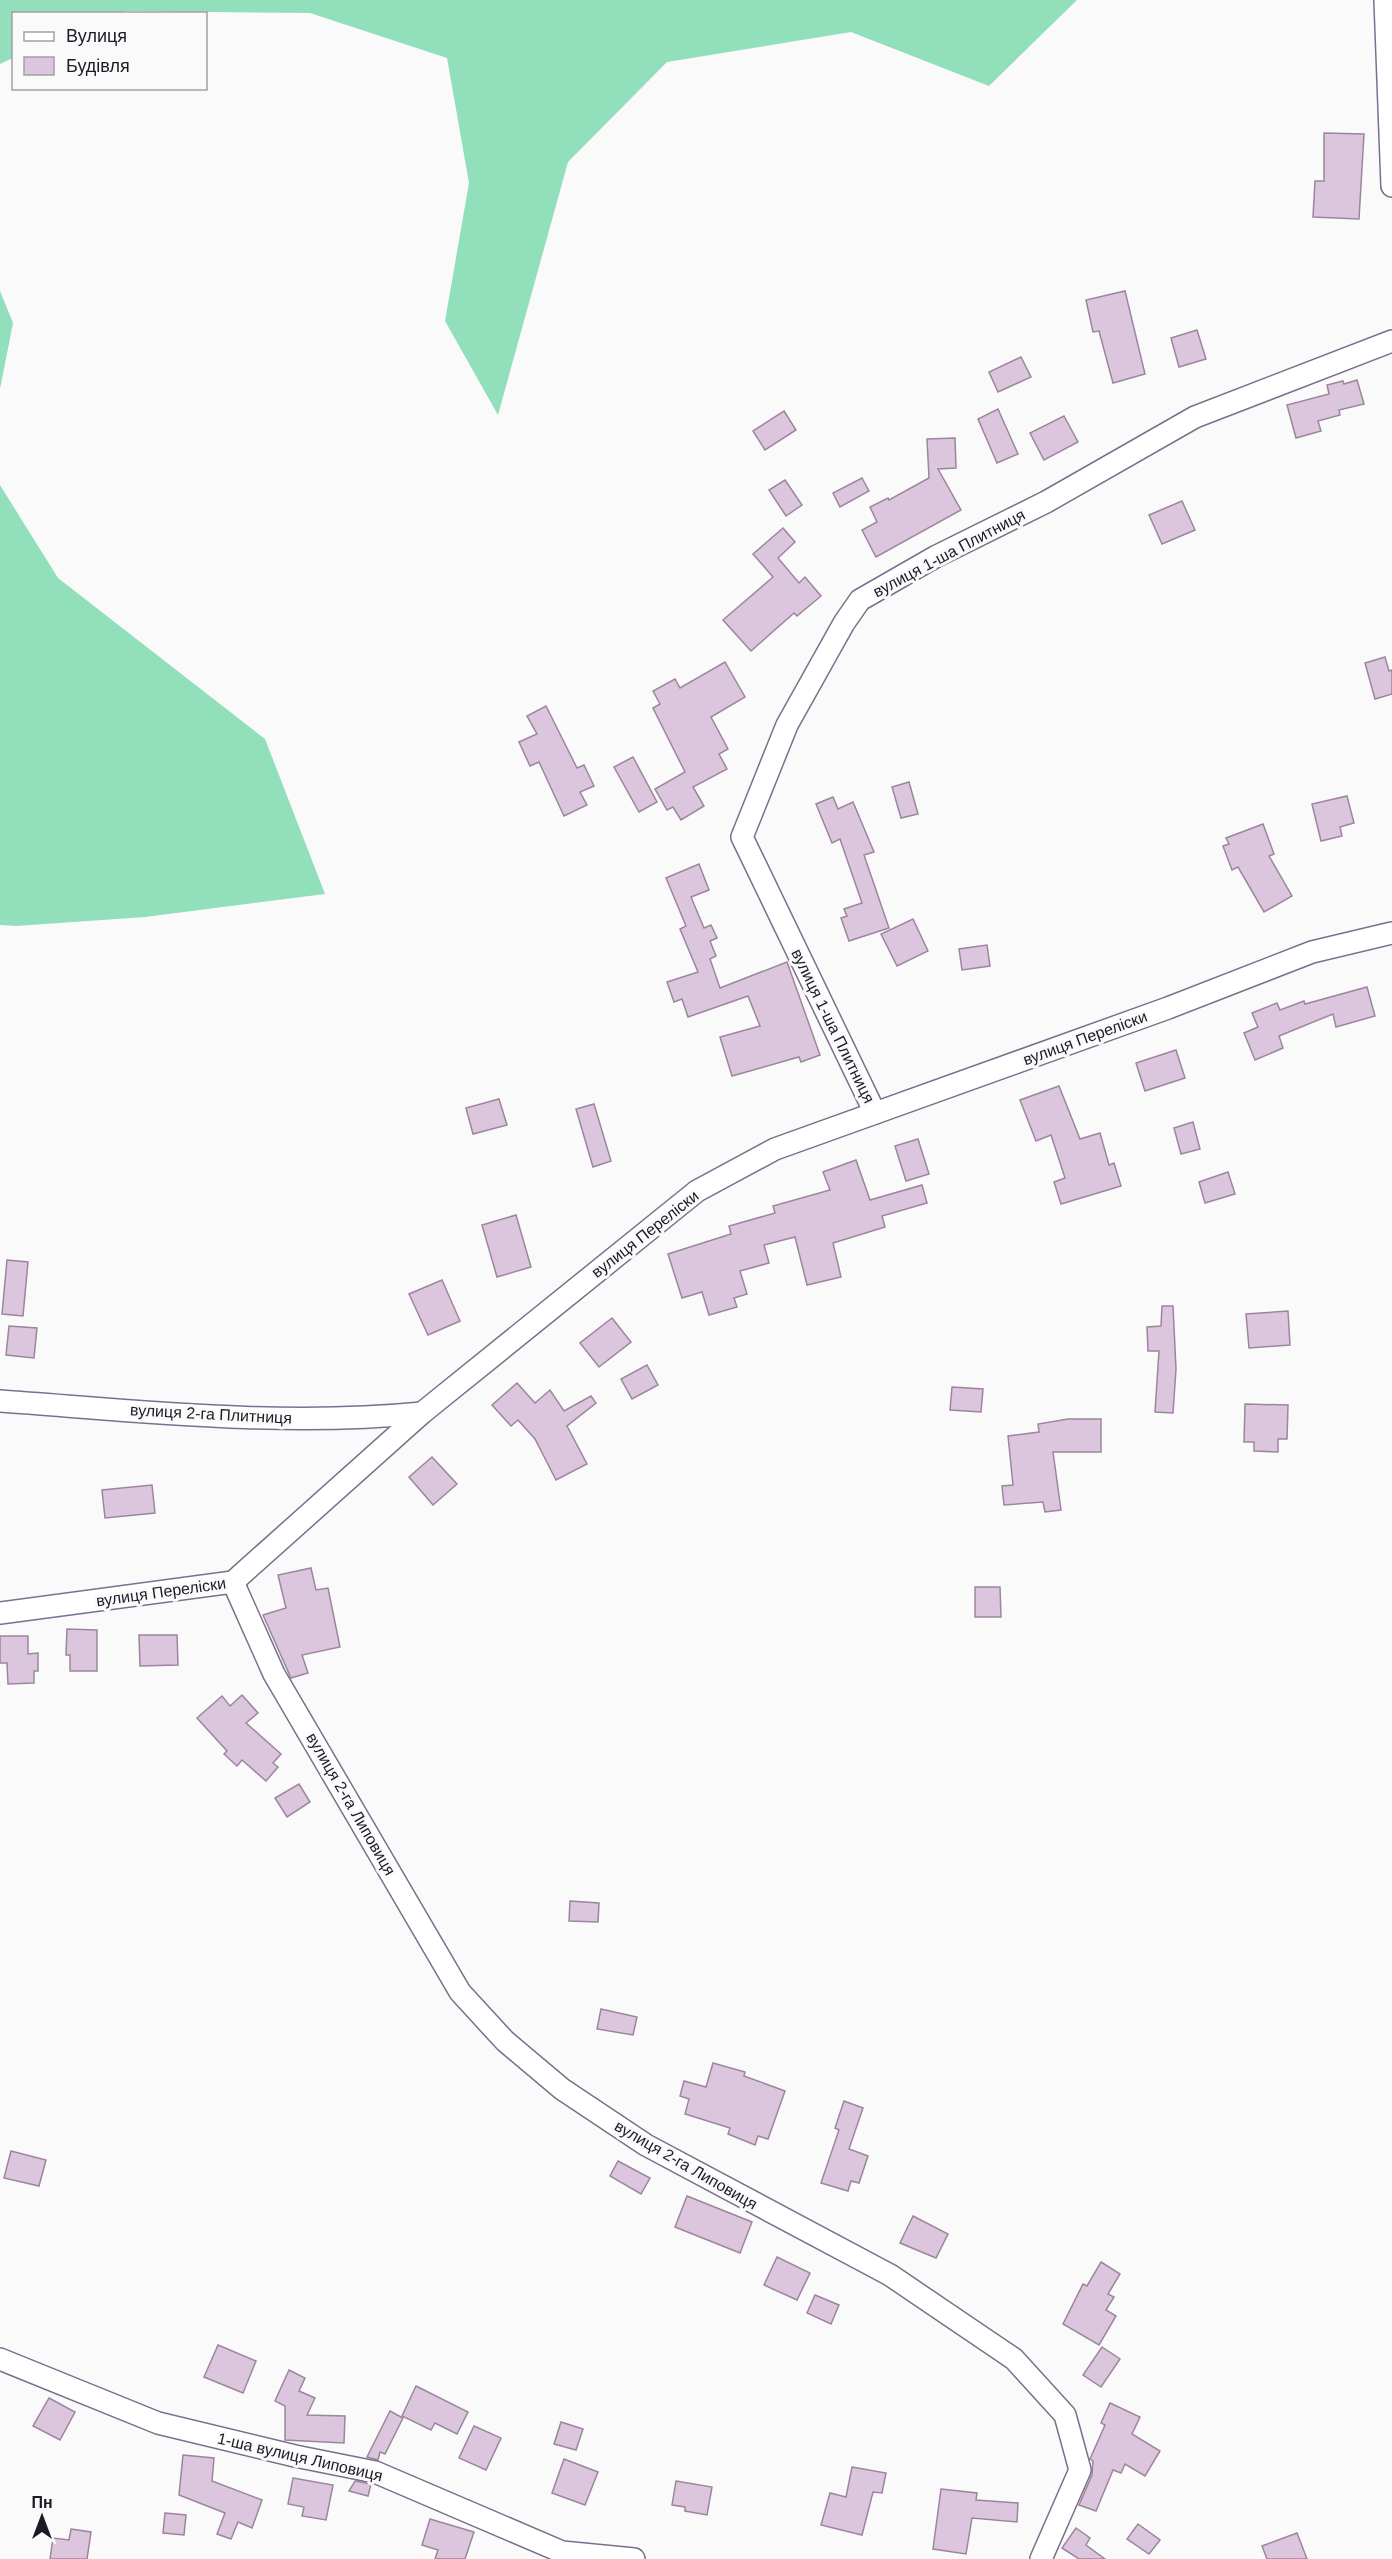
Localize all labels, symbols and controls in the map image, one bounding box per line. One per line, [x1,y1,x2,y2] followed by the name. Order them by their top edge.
[12,12,207,90] legend
[66,26,127,46] text: Вулиця
[66,56,130,76] text: Будівля
[870,506,1028,600] street label: вулиця 1-ша Плитниця
[788,946,878,1106] street label: вулиця 1-ша Плитниця
[1021,1008,1149,1068] street label: вулиця Переліски
[588,1187,702,1281] street label: вулиця Переліски
[130,1401,292,1427] street label: вулиця 2-га Плитниця
[95,1574,227,1610] street label: вулиця Переліски
[303,1730,399,1878] street label: вулиця 2-га Липовиця
[612,2117,760,2213] street label: вулиця 2-га Липовиця
[216,2430,384,2484] street label: 1-ша вулиця Липовиця
[12,2487,72,2547] north arrow
[31,2494,53,2511] text: Пн

